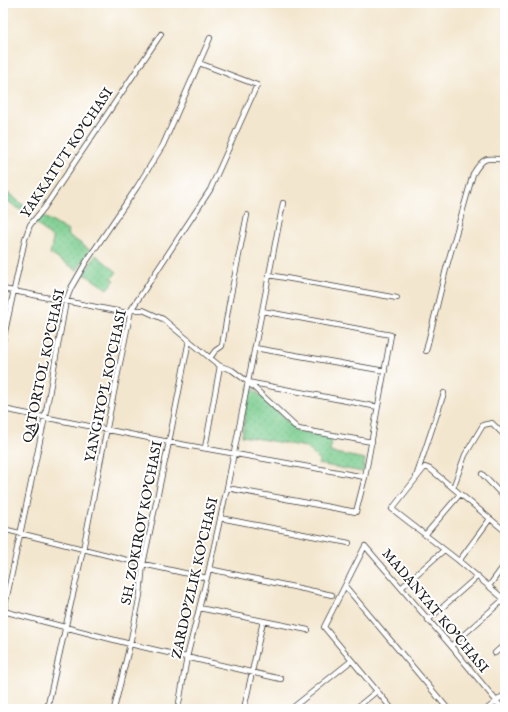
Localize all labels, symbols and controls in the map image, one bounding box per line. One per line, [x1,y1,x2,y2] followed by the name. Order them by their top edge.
[17,84,117,222] street label: YAKKATUT KO'CHASI
[19,287,69,445] street label: QATORTOL KO'CHASI
[81,308,131,464] street label: YANGIYO'L KO'CHASI
[117,439,167,607] street label: SH. ZOKIROV KO'CHASI
[168,495,222,661] street label: ZARDO'ZLIK KO'CHASI
[378,545,492,677] street label: MADANYAT KO'CHASI

